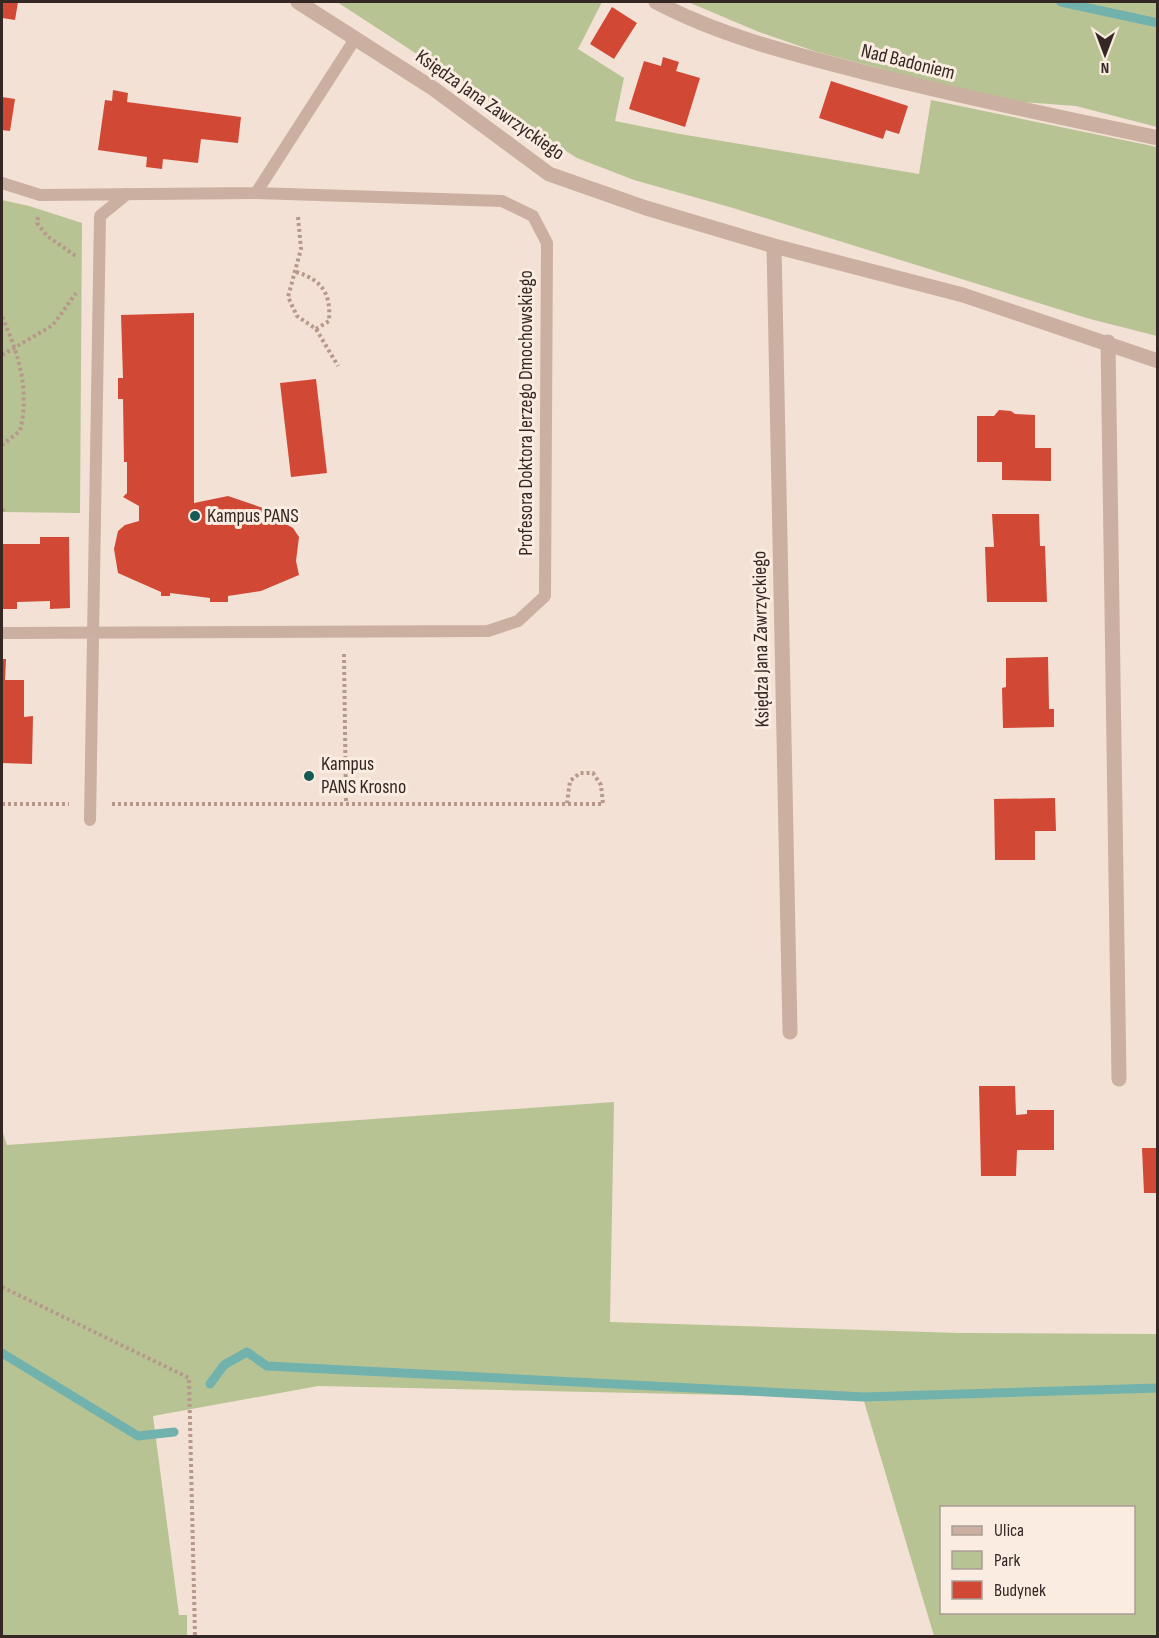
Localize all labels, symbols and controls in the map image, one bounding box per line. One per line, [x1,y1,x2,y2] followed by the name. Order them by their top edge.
[1075,24,1135,84] north arrow
[859,39,957,85] street label: Nad Badoniem
[411,45,569,165] street label: Księdza Jana Zawrzyckiego
[1101,58,1109,77] text: N
[514,270,538,556] street label: Profesora Doktora Jerzego Dmochowskiego
[207,504,299,528] place label: Kampus PANS
[188,509,202,523] marker: Kampus PANS
[747,551,775,727] street label: Księdza Jana Zawrzyckiego
[321,752,406,799] place label: Kampus PANS Krosno
[302,769,316,783] marker: Kampus PANS Krosno
[940,1506,1135,1614] legend
[994,1520,1024,1541] text: Ulica
[994,1550,1020,1571] text: Park
[994,1580,1046,1601] text: Budynek

